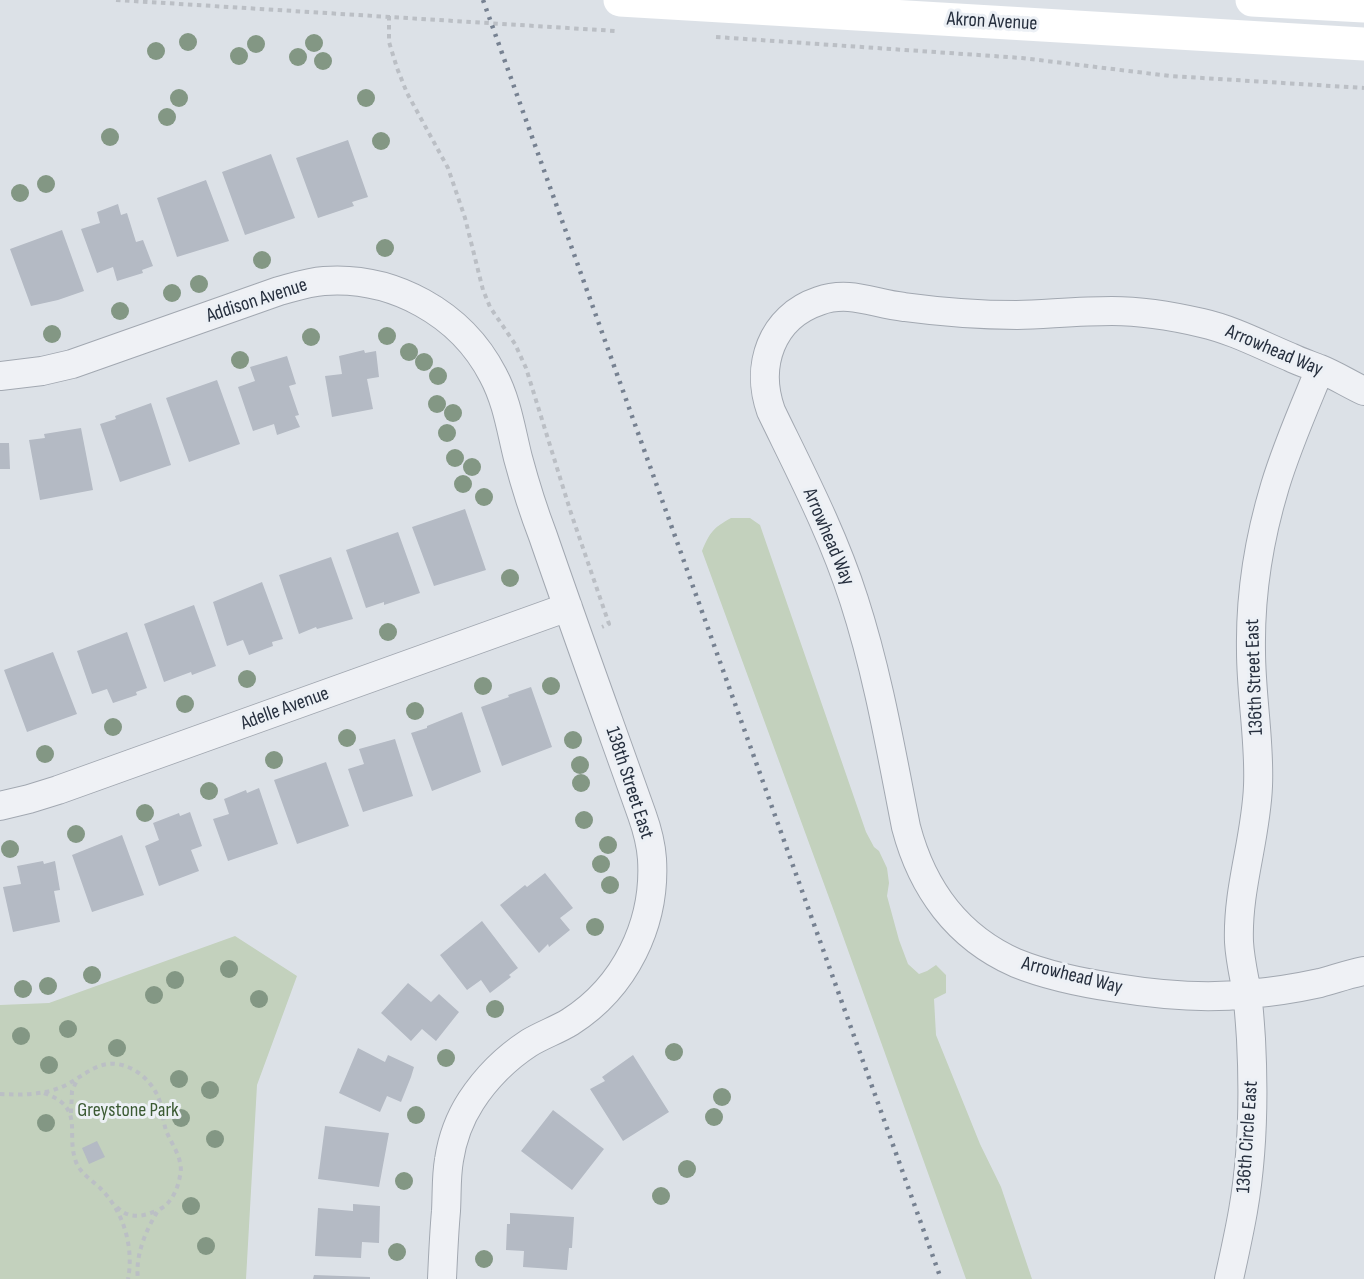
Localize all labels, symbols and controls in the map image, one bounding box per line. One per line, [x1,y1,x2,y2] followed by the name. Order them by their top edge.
[946,8,1038,36] street label: Akron Avenue
[203,273,311,329] street label: Addison Avenue
[1222,320,1326,382] street label: Arrowhead Way
[797,485,859,589] street label: Arrowhead Way
[1241,618,1269,736] street label: 136th Street East
[238,682,332,736] street label: Adelle Avenue
[600,724,658,842] street label: 138th Street East
[1019,952,1125,1000] street label: Arrowhead Way
[1232,1080,1264,1194] street label: 136th Circle East
[77,1099,179,1123] park label: Greystone Park

